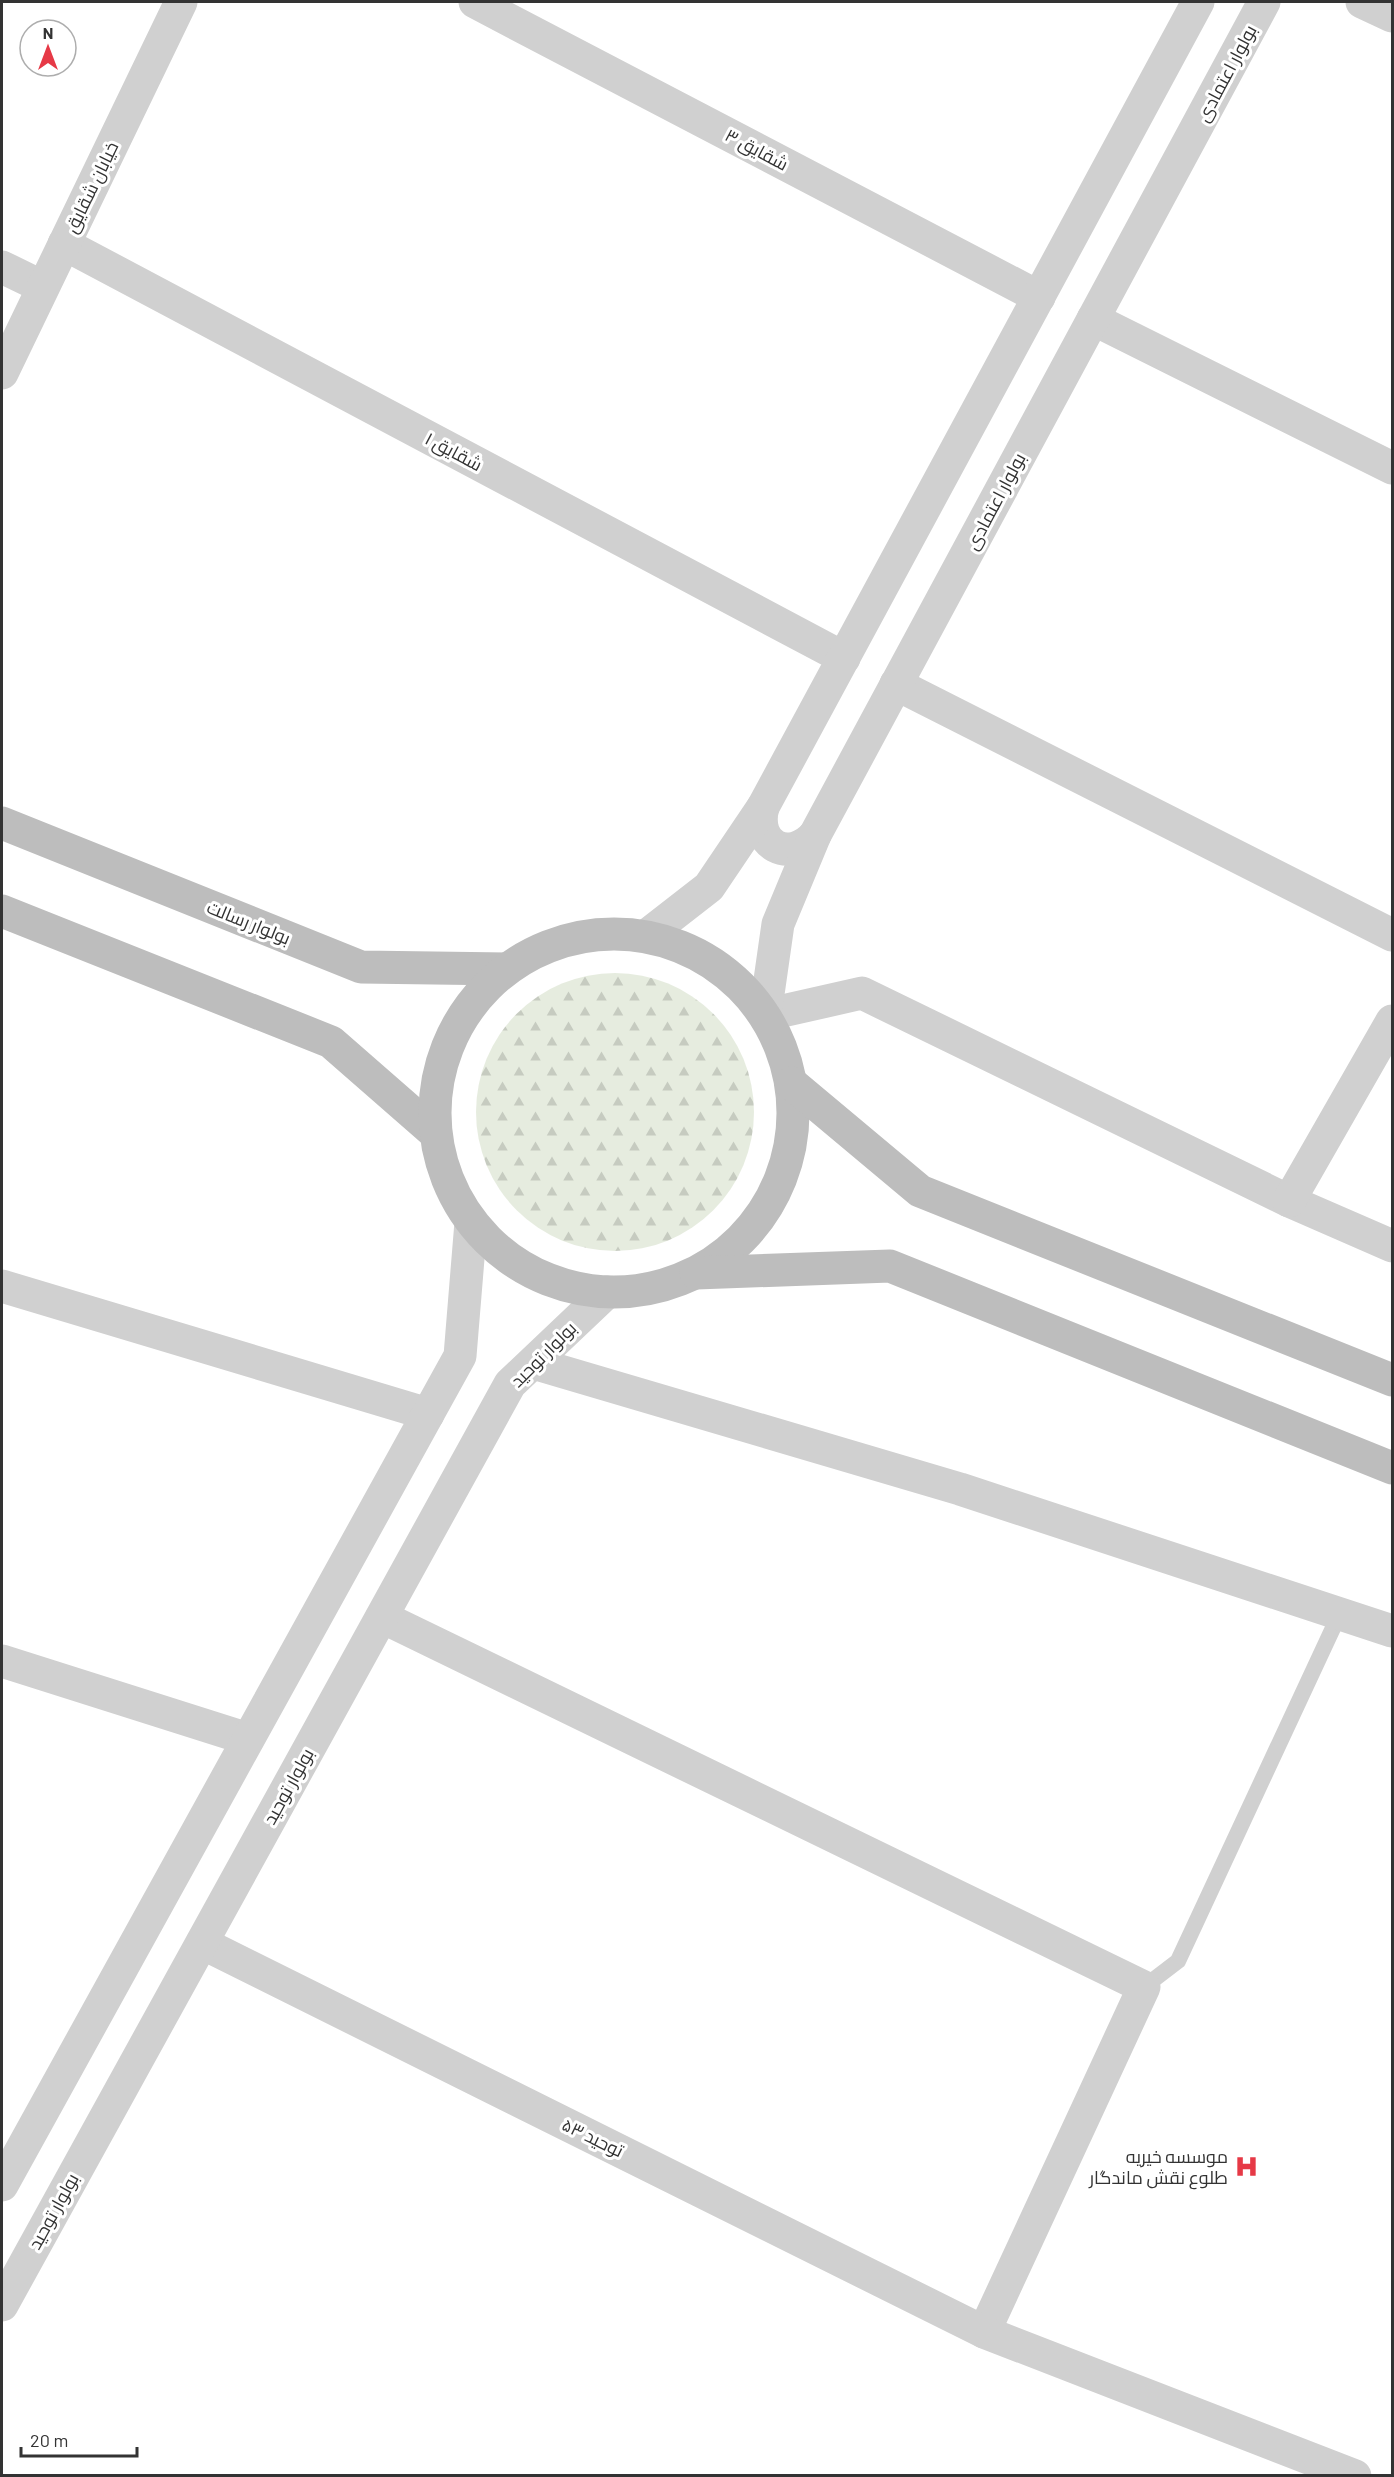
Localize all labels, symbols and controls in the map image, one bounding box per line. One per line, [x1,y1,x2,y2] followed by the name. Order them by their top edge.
[18,18,78,78] north arrow
[1191,21,1262,126] street label: بولوار اعتمادی
[43,23,53,42] text: N
[721,123,792,177] street label: شقایق ۳
[59,138,124,237] street label: خیابان شقایق
[421,427,486,477] street label: شقایق ۱
[960,449,1031,554] street label: بولوار اعتمادی
[204,895,294,950] street label: بولوار رسالت
[506,1317,581,1392] street label: بولوار توحید
[258,1744,319,1828] street label: بولوار توحید
[558,2113,628,2162] street label: توحید ۵۳
[1088,2145,1228,2190] place label: موسسه خیریه طلوع نقش ماندگار
[1233,2153,1259,2179] hospital icon: موسسه خیریه طلوع نقش ماندگار
[23,2169,84,2253] street label: بولوار توحید
[21,2420,136,2458] scale bar
[30,2429,68,2451] text: 20 m

